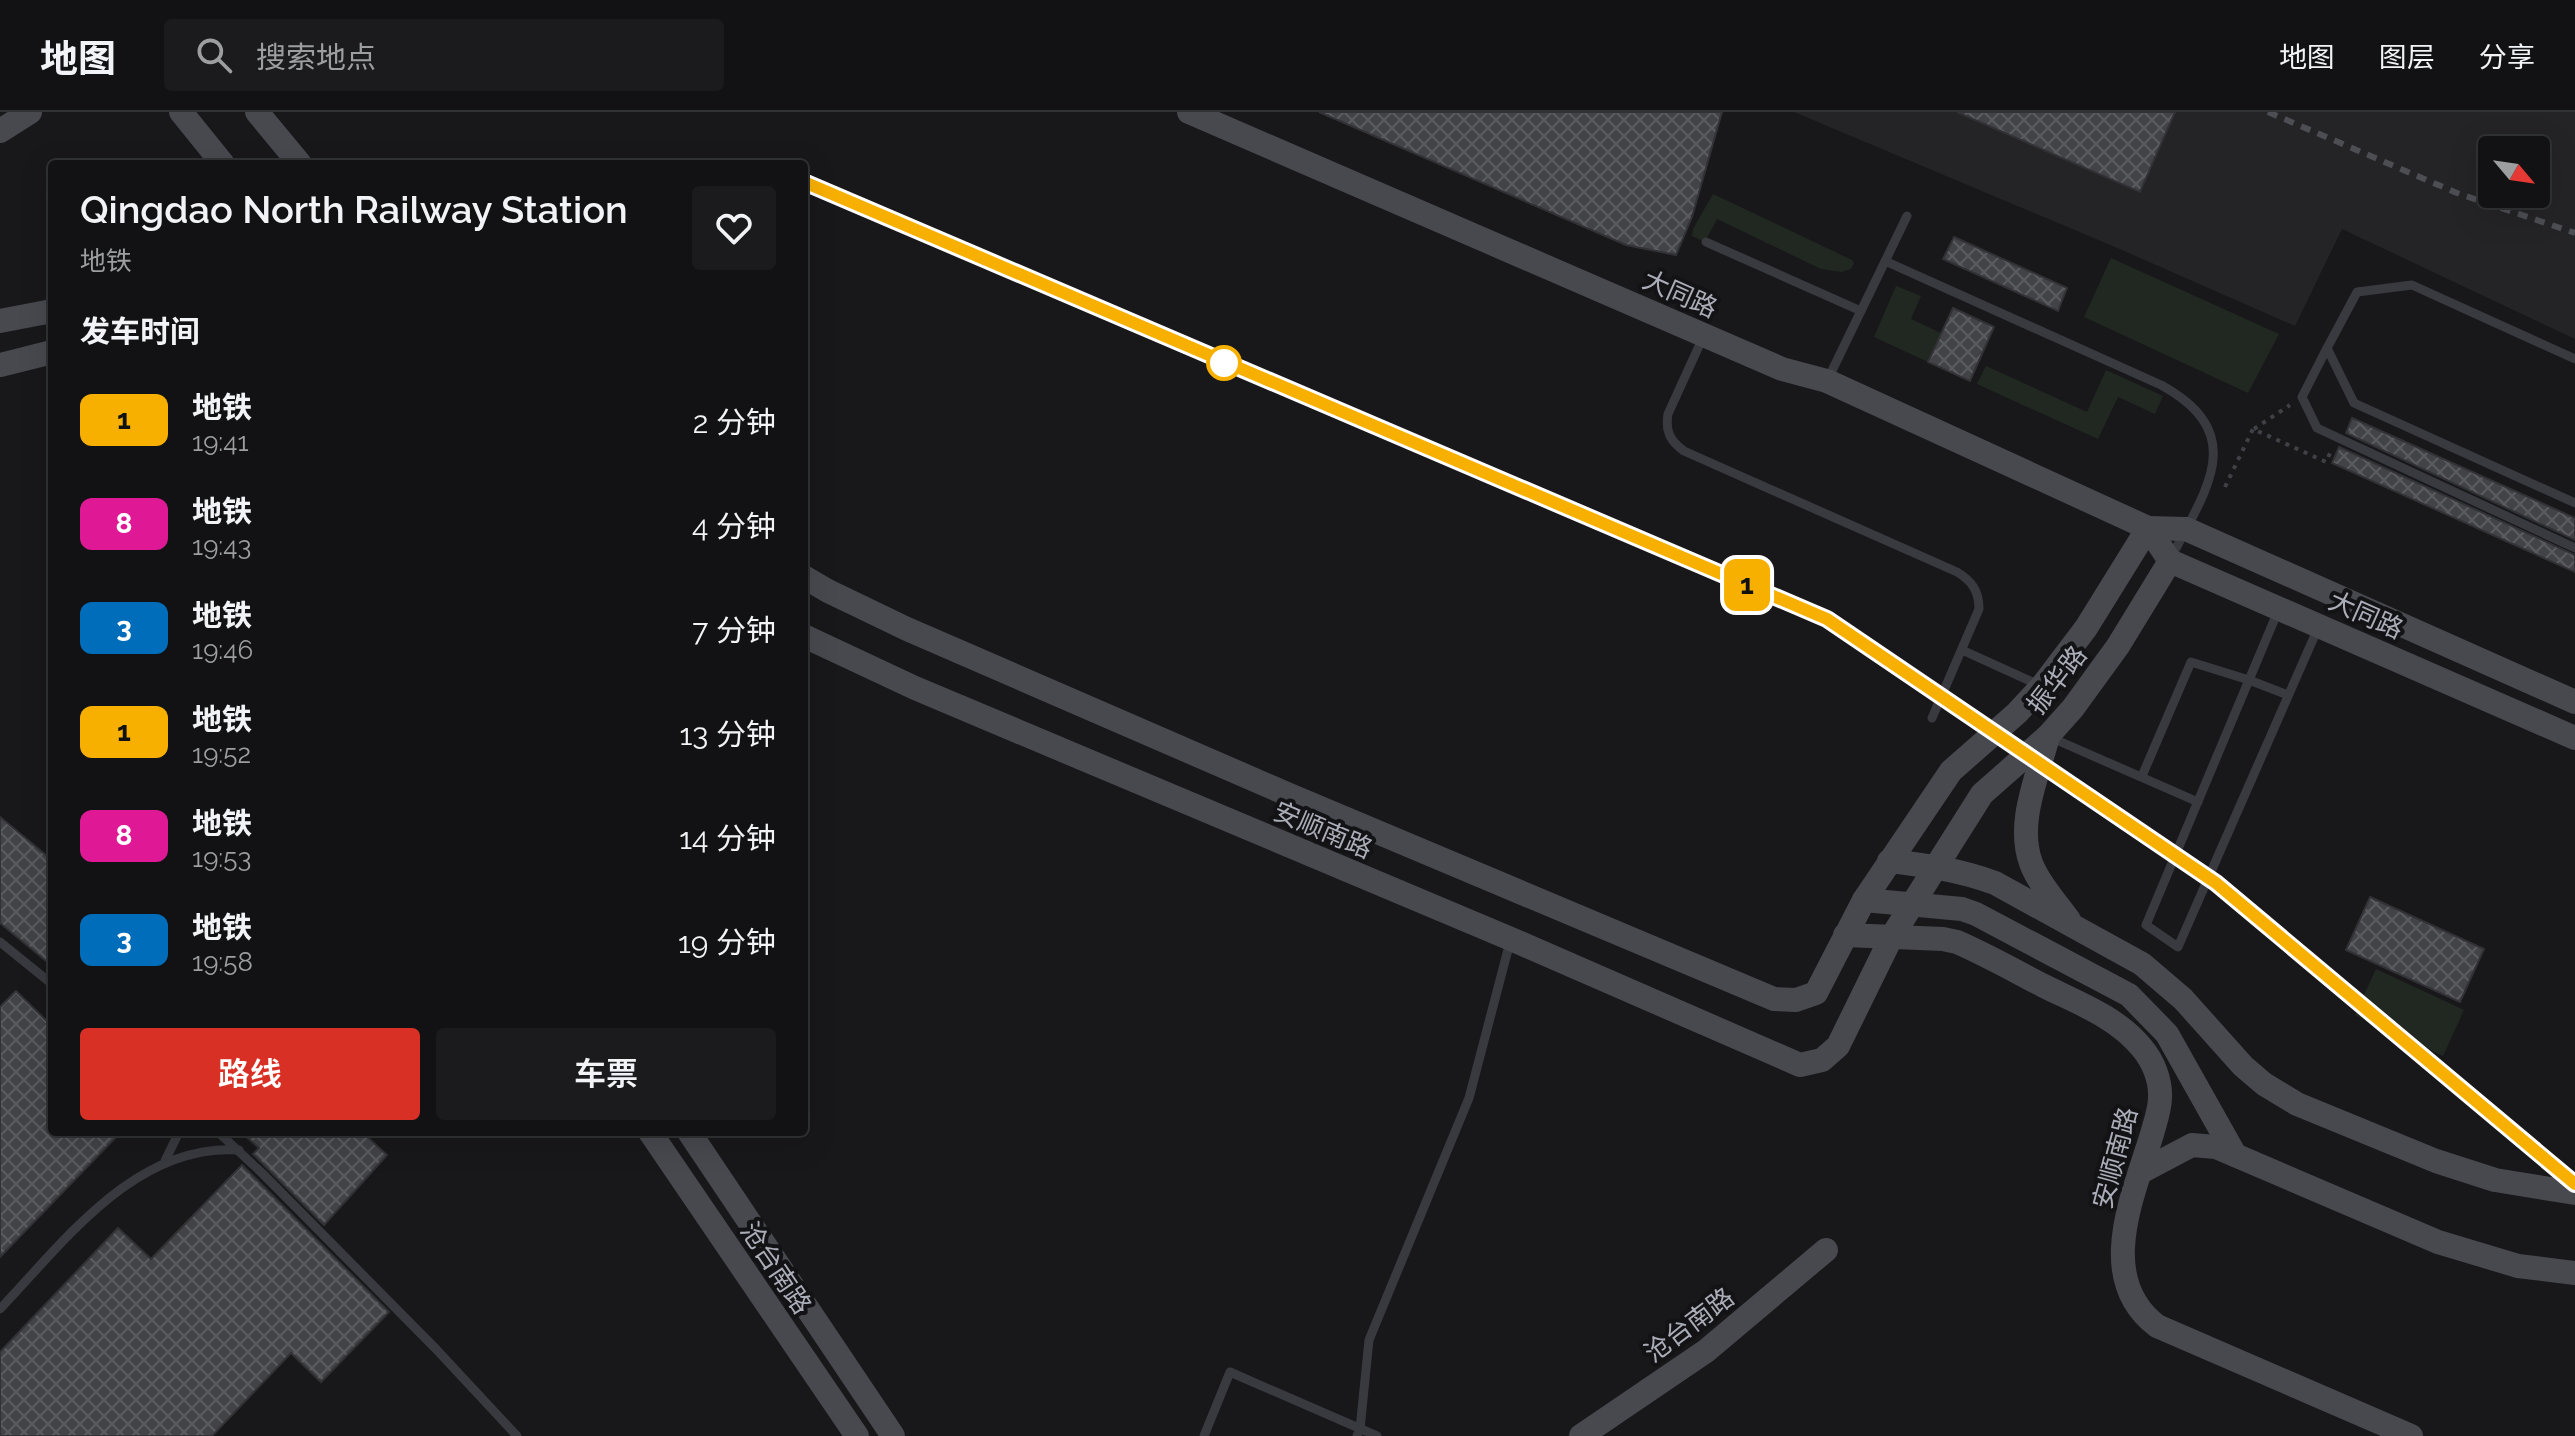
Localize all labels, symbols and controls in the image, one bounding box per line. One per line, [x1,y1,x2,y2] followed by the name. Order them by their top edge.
[164,19,724,91] search box
[192,33,236,77] icon: search
[40,36,116,81] text: 地图
[256,40,376,75] text: 搜索地点
[2279,41,2335,74] text: 地图
[2379,41,2435,74] text: 图层
[2479,41,2535,74] text: 分享
[2478,136,2550,208] north arrow
[2478,136,2550,208] map controls
[692,186,776,270] button: heart
[80,187,628,232] text: Qingdao North Railway Station
[80,246,132,276] text: 地铁
[1638,264,1722,324] street label: 大同路
[80,314,200,349] text: 发车时间
[1207,346,1241,380] unlabelled marker
[192,390,252,425] text: 地铁
[117,403,131,436] text: 1
[693,405,776,440] text: 2 分钟
[192,427,249,457] text: 19:41
[192,494,252,529] text: 地铁
[116,507,132,540] text: 8
[692,509,776,544] text: 4 分钟
[192,531,251,561] text: 19:43
[1721,559,1773,611] line badge: 1
[1740,568,1754,601] text: 1
[2324,585,2408,645] street label: 大同路
[192,598,252,633] text: 地铁
[116,611,132,644] text: 3
[692,613,776,648] text: 7 分钟
[192,635,253,665] text: 19:46
[2021,640,2093,720] street label: 振华路
[192,702,252,737] text: 地铁
[117,715,131,748] text: 1
[679,717,776,752] text: 13 分钟
[192,739,251,769] text: 19:52
[1269,796,1377,864] street label: 安顺南路
[192,806,252,841] text: 地铁
[116,819,132,852] text: 8
[679,821,776,856] text: 14 分钟
[192,843,251,873] text: 19:53
[192,910,252,945] text: 地铁
[116,923,132,956] text: 3
[678,925,776,960] text: 19 分钟
[192,947,253,977] text: 19:58
[80,1028,420,1120] button: 路线
[436,1028,776,1120] button: 车票
[2087,1104,2143,1212] street label: 安顺南路
[734,1216,818,1320] street label: 沧台南路
[1638,1282,1740,1368] street label: 沧台南路

